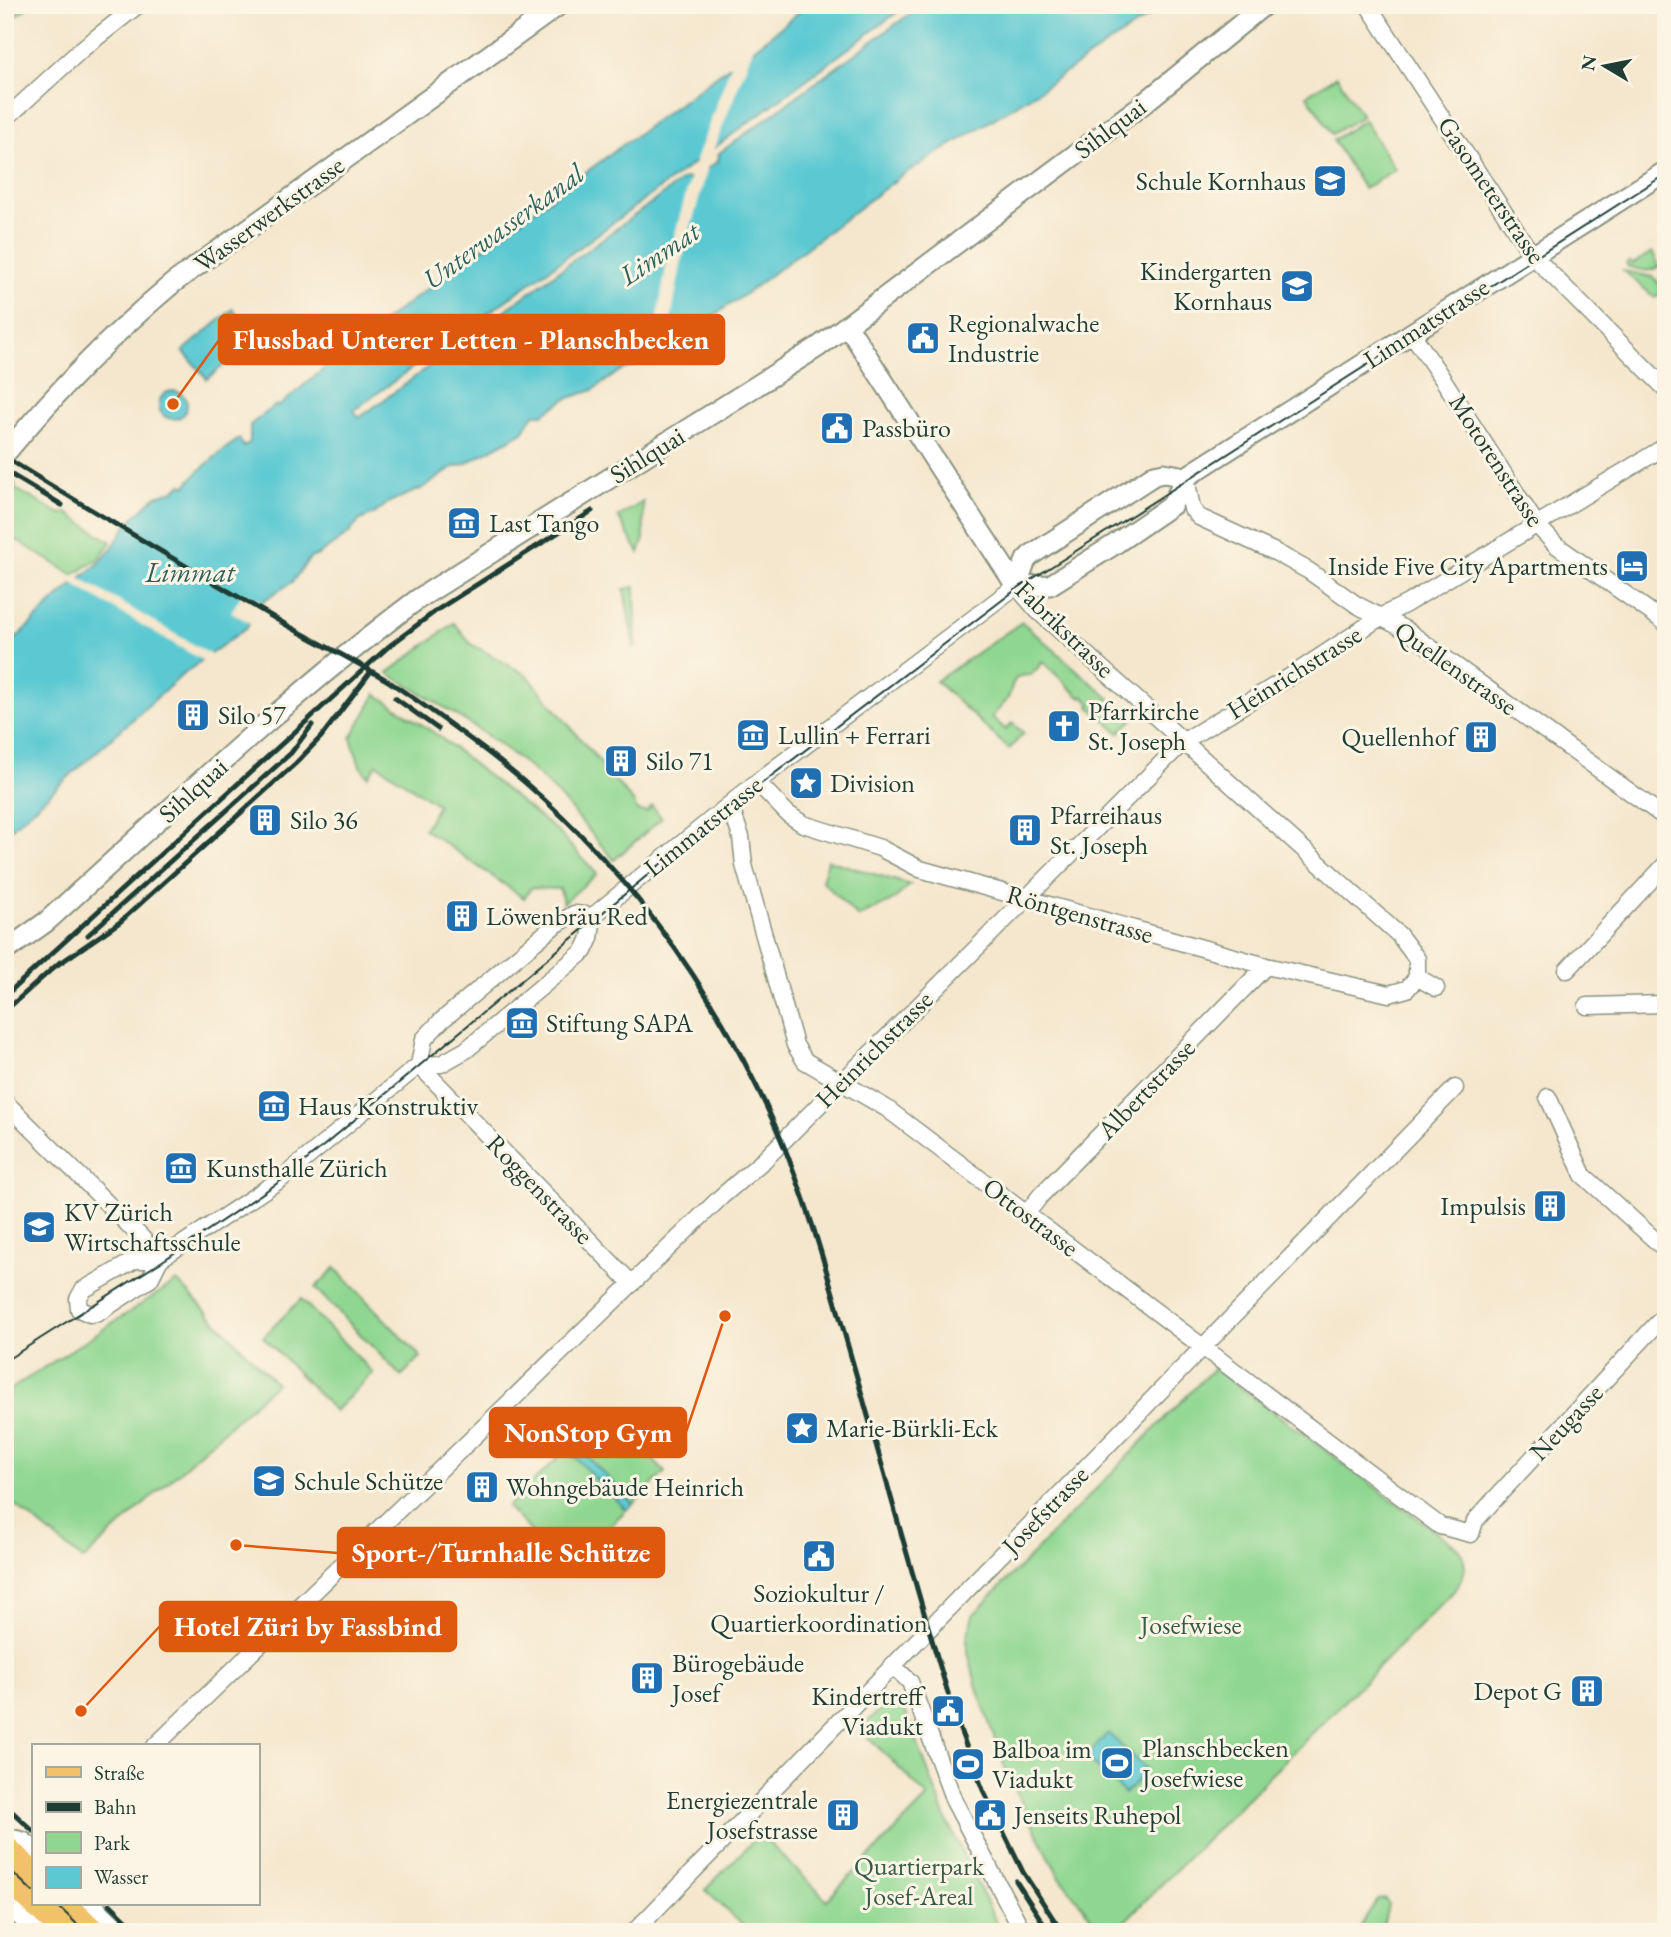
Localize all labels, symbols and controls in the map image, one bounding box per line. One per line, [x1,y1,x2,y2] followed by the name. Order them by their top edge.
[1570,32,1640,102] north arrow
[1575,53,1603,73] text: N
[1067,90,1153,166] street label: Sihlquai
[1430,110,1554,270] street label: Gasometerstrasse
[187,148,351,280] street label: Wasserwerkstrasse
[415,155,592,297] water label: Unterwasserkanal
[1311,162,1349,200] school or university icon: Schule Kornhaus
[1136,164,1306,198] place label: Schule Kornhaus
[611,212,708,294] water label: Limmat
[1140,254,1272,318] place label: Kindergarten Kornhaus
[1278,267,1316,305] school or university icon: Kindergarten Kornhaus
[1357,270,1495,376] street label: Limmatstrasse
[948,306,1099,370] place label: Regionalwache Industrie
[219,315,724,364] callout: Flussbad Unterer Letten - Planschbecken
[904,319,942,357] public building icon: Regionalwache Industrie
[233,321,709,357] text: Flussbad Unterer Letten - Planschbecken
[1441,387,1553,533] street label: Motorenstrasse
[818,409,856,447] public building icon: Passbüro
[862,411,951,445] place label: Passbüro
[603,419,691,491] street label: Sihlquai
[445,504,483,542] museum icon: Last Tango
[489,506,599,540] place label: Last Tango
[1613,547,1651,585] hotel icon: Inside Five City Apartments
[1328,549,1608,583] place label: Inside Five City Apartments
[144,554,237,590] water label: Limmat
[1008,573,1122,685] street label: Fabrikstrasse
[1388,613,1524,723] street label: Quellenstrasse
[1220,617,1368,727] street label: Heinrichstrasse
[1088,694,1199,758] place label: Pfarrkirche St. Joseph
[174,696,212,734] building icon: Silo 57
[218,698,286,732] place label: Silo 57
[1045,707,1083,745] church icon: Pfarrkirche St. Joseph
[734,716,772,754] museum icon: Lullin + Ferrari
[778,718,931,752] place label: Lullin + Ferrari
[1462,718,1500,756] building icon: Quellenhof
[1341,720,1459,754] place label: Quellenhof
[602,742,640,780] building icon: Silo 71
[646,744,714,778] place label: Silo 71
[151,750,235,830] street label: Sihlquai
[787,764,825,802] place icon: Division
[830,766,915,800] place label: Division
[637,768,769,884] street label: Limmatstrasse
[1050,798,1162,862] place label: Pfarreihaus St. Joseph
[246,801,284,839] building icon: Silo 36
[290,803,358,837] place label: Silo 36
[1006,811,1044,849] building icon: Pfarreihaus St. Joseph
[1003,877,1157,951] street label: Röntgenstrasse
[443,897,481,935] building icon: Löwenbräu Red
[486,899,648,933] place label: Löwenbräu Red
[808,983,940,1115] street label: Heinrichstrasse
[503,1004,541,1042] museum icon: Stiftung SAPA
[546,1006,694,1040] place label: Stiftung SAPA
[1089,1031,1202,1147] street label: Albertstrasse
[255,1087,293,1125] museum icon: Haus Konstruktiv
[298,1089,479,1123] place label: Haus Konstruktiv
[479,1127,601,1251] street label: Roggenstrasse
[162,1149,200,1187] museum icon: Kunsthalle Zürich
[206,1151,388,1185] place label: Kunsthalle Zürich
[976,1170,1086,1264] street label: Ottostrasse
[1531,1187,1569,1225] building icon: Impulsis
[1440,1189,1526,1223] place label: Impulsis
[64,1195,241,1259] place label: KV Zürich Wirtschaftsschule
[20,1208,58,1246] school or university icon: KV Zürich Wirtschaftsschule
[1522,1376,1610,1468] street label: Neugasse
[490,1408,686,1457] callout: NonStop Gym
[783,1409,821,1447] place icon: Marie-Bürkli-Eck
[826,1411,999,1445] place label: Marie-Bürkli-Eck
[504,1414,673,1450] text: NonStop Gym
[993,1458,1096,1563] street label: Josefstrasse
[250,1462,288,1500] school or university icon: Schule Schütze
[294,1464,443,1498] place label: Schule Schütze
[463,1468,501,1506] building icon: Wohngebäude Heinrich
[506,1470,744,1504] place label: Wohngebäude Heinrich
[338,1528,664,1577] callout: Sport-/Turnhalle Schütze
[352,1534,650,1570] text: Sport-/Turnhalle Schütze
[800,1537,838,1575] public building icon: Soziokultur / Quartierkoordination
[710,1576,928,1640] place label: Soziokultur / Quartierkoordination
[160,1602,456,1651] callout: Hotel Züri by Fassbind
[174,1608,443,1644] text: Hotel Züri by Fassbind
[1138,1608,1242,1642] park label: Josefwiese
[670,1646,804,1710] place label: Bürogebäude Josef
[628,1659,666,1697] building icon: Bürogebäude Josef
[1568,1672,1606,1710] building icon: Depot G
[1474,1674,1562,1708] place label: Depot G
[811,1679,926,1743] place label: Kindertreff Viadukt
[929,1692,967,1730] public building icon: Kindertreff Viadukt
[1140,1731,1289,1795] place label: Planschbecken Josefwiese
[992,1732,1092,1796] place label: Balboa im Viadukt
[32,1744,259,1906] legend
[1098,1744,1136,1782] sports icon: Planschbecken Josefwiese
[949,1745,987,1783] sports icon: Balboa im Viadukt
[94,1759,145,1786] text: Straße
[666,1783,818,1847] place label: Energiezentrale Josefstrasse
[94,1793,137,1820] text: Bahn
[824,1796,862,1834] building icon: Energiezentrale Josefstrasse
[971,1796,1009,1834] public building icon: Jenseits Ruhepol
[1012,1798,1181,1832] place label: Jenseits Ruhepol
[94,1829,131,1856] text: Park
[854,1849,985,1913] park label: Quartierpark Josef-Areal
[94,1863,148,1890] text: Wasser

